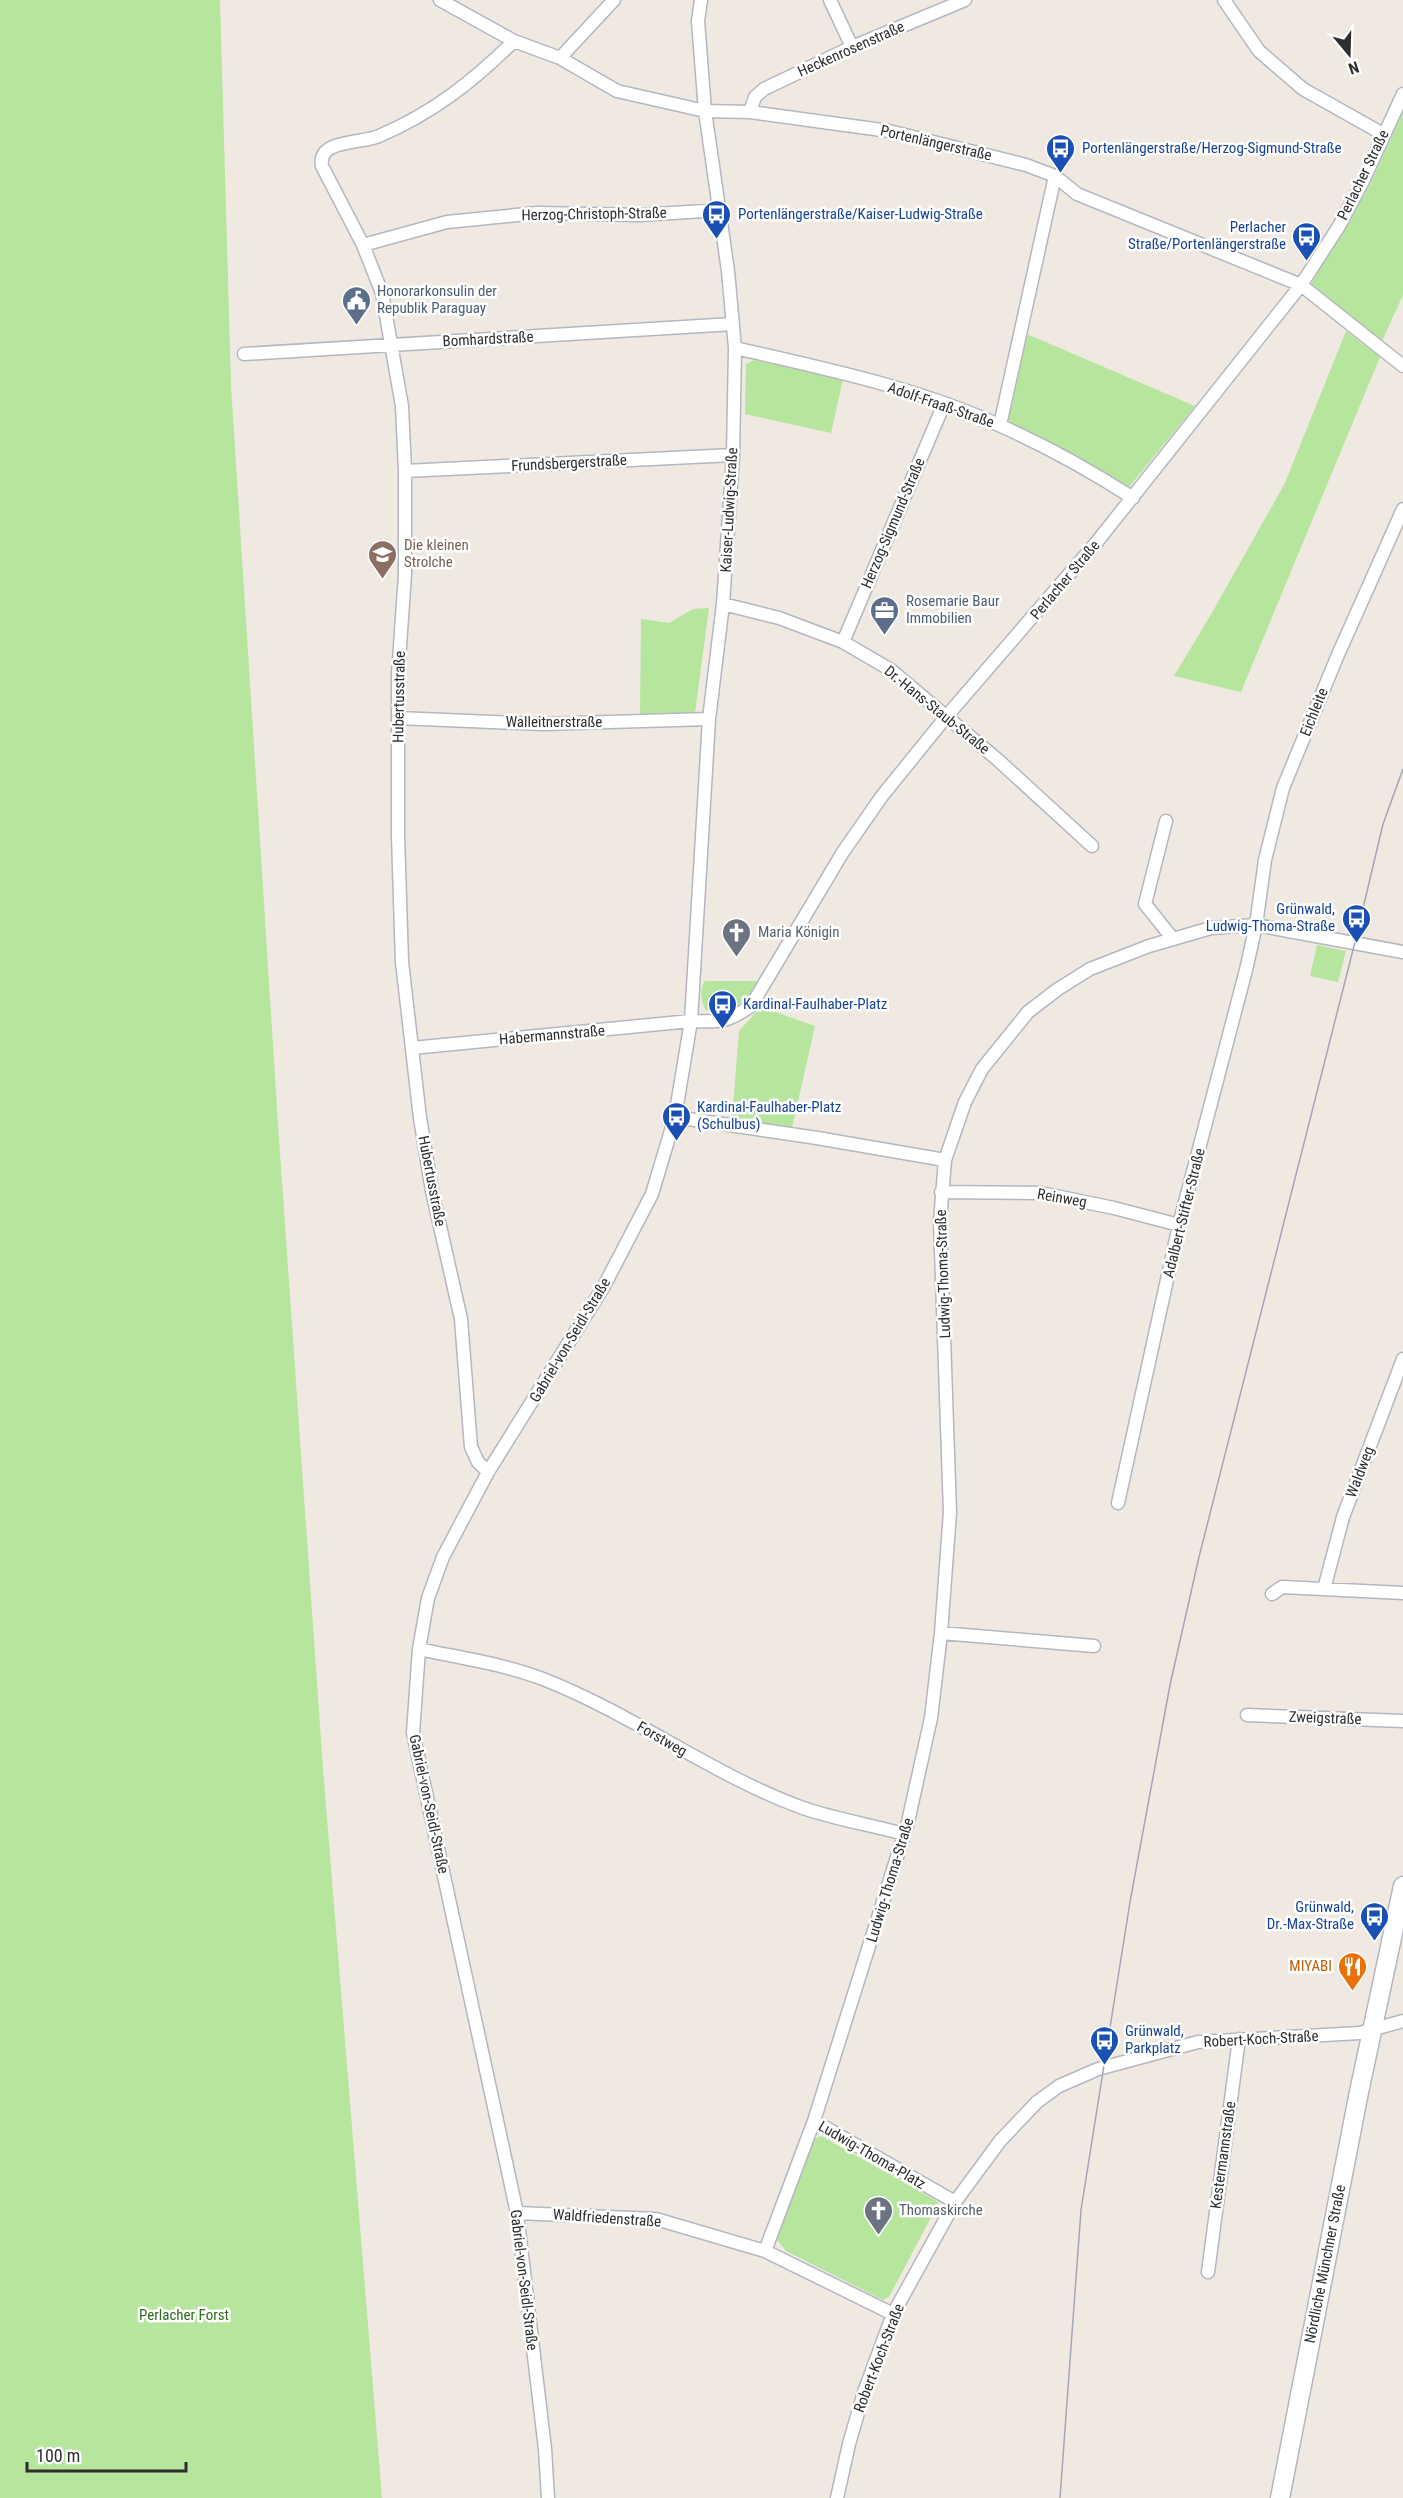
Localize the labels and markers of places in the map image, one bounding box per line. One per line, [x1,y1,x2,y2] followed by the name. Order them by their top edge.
[1045,132,1077,174] bus stop icon: Portenlängerstraße/Herzog-Sigmund-Straße
[1082,139,1342,157] place label: Portenlängerstraße/Herzog-Sigmund-Straße
[701,198,733,240] bus stop icon: Portenlängerstraße/Kaiser-Ludwig-Straße
[738,205,983,223] place label: Portenlängerstraße/Kaiser-Ludwig-Straße
[1128,218,1286,253] place label: Perlacher Straße/Portenlängerstraße
[1291,220,1323,262] bus stop icon: Perlacher Straße/Portenlängerstraße
[377,282,497,317] place label: Honorarkonsulin der Republik Paraguay
[340,284,372,326] public building icon: Honorarkonsulin der Republik Paraguay
[404,536,469,571] place label: Die kleinen Strolche
[367,538,399,580] school or university icon: Die kleinen Strolche
[906,592,1000,627] place label: Rosemarie Baur Immobilien
[869,594,901,636] office icon: Rosemarie Baur Immobilien
[1206,900,1335,935] place label: Grünwald, Ludwig-Thoma-Straße
[1340,902,1372,944] bus stop icon: Grünwald, Ludwig-Thoma-Straße
[721,916,753,958] church icon: Maria Königin
[758,923,839,941] place label: Maria Königin
[706,988,738,1030] bus stop icon: Kardinal-Faulhaber-Platz
[743,995,887,1013] place label: Kardinal-Faulhaber-Platz
[697,1098,841,1133] place label: Kardinal-Faulhaber-Platz (Schulbus)
[660,1100,692,1142] bus stop icon: Kardinal-Faulhaber-Platz (Schulbus)
[1267,1898,1354,1933] place label: Grünwald, Dr.-Max-Straße
[1359,1900,1391,1942] bus stop icon: Grünwald, Dr.-Max-Straße
[1337,1950,1369,1992] restaurant icon: MIYABI
[1289,1957,1332,1975] place label: MIYABI
[1125,2022,1184,2057] place label: Grünwald, Parkplatz
[1088,2024,1120,2066] bus stop icon: Grünwald, Parkplatz
[862,2194,894,2236] church icon: Thomaskirche
[899,2201,983,2219] place label: Thomaskirche

